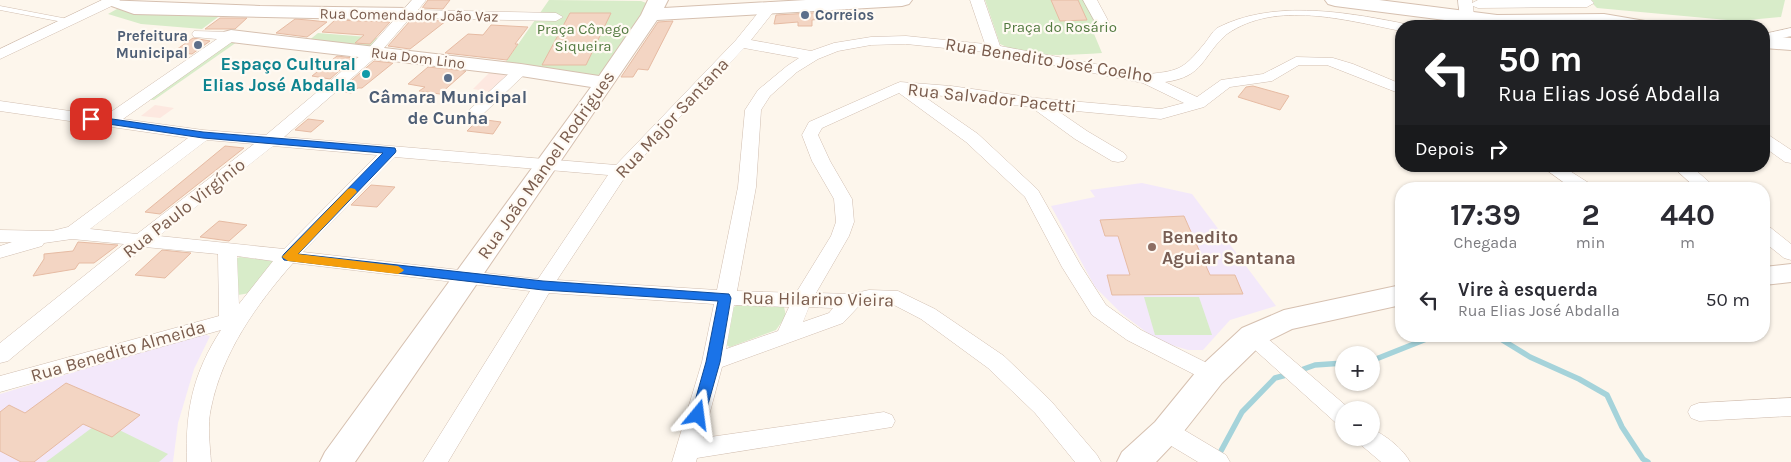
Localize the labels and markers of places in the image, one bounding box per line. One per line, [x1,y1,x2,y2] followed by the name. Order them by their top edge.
[815,6,874,24] place label: Correios
[799,9,811,21] marker: Correios
[116,27,188,62] place label: Prefeitura Municipal
[192,39,204,51] marker: Prefeitura Municipal
[202,53,356,96] place label: Espaço Cultural Elias José Abdalla
[360,68,372,80] marker: Espaço Cultural Elias José Abdalla
[442,72,454,84] marker: Câmara Municipal de Cunha
[369,86,527,129] place label: Câmara Municipal de Cunha
[70,98,112,140] pin
[1162,226,1296,269] place label: Benedito Aguiar Santana
[1146,241,1158,253] marker: Benedito Aguiar Santana

